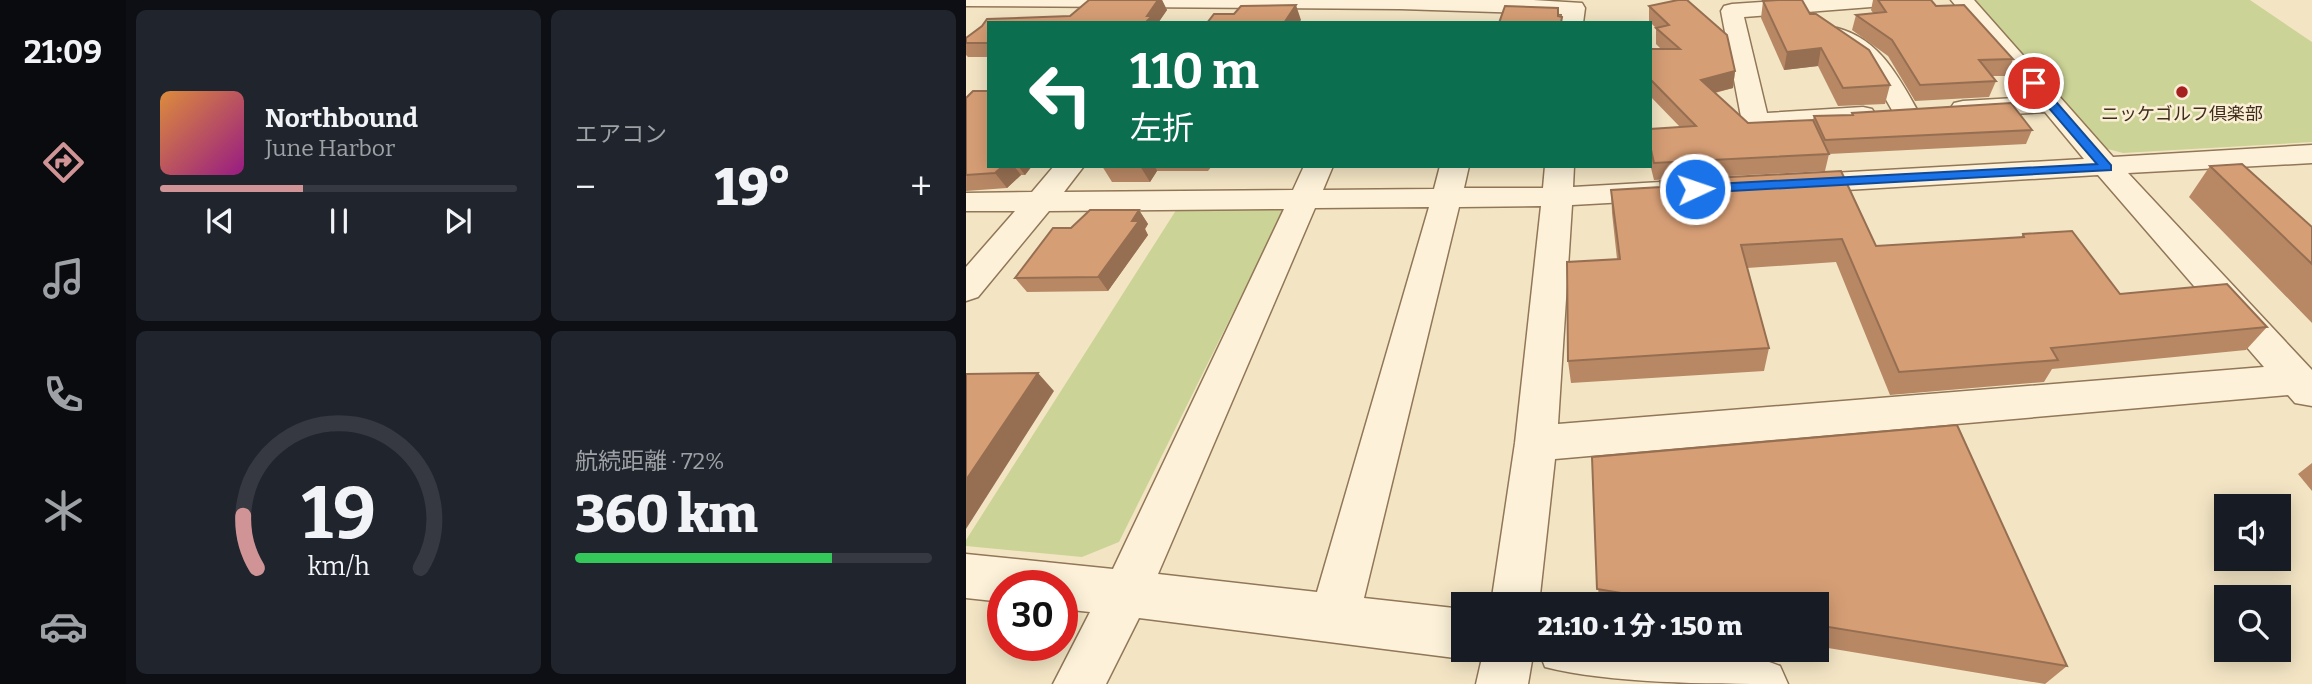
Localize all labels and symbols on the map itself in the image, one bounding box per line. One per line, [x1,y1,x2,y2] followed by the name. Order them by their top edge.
[2004,53,2064,113] pin
[2174,84,2190,100] marker: ニッケゴルフ倶楽部
[2101,103,2263,125] place label: ニッケゴルフ倶楽部
[1658,152,1732,226] position arrow
[987,570,1078,661] speed limit sign: 30

